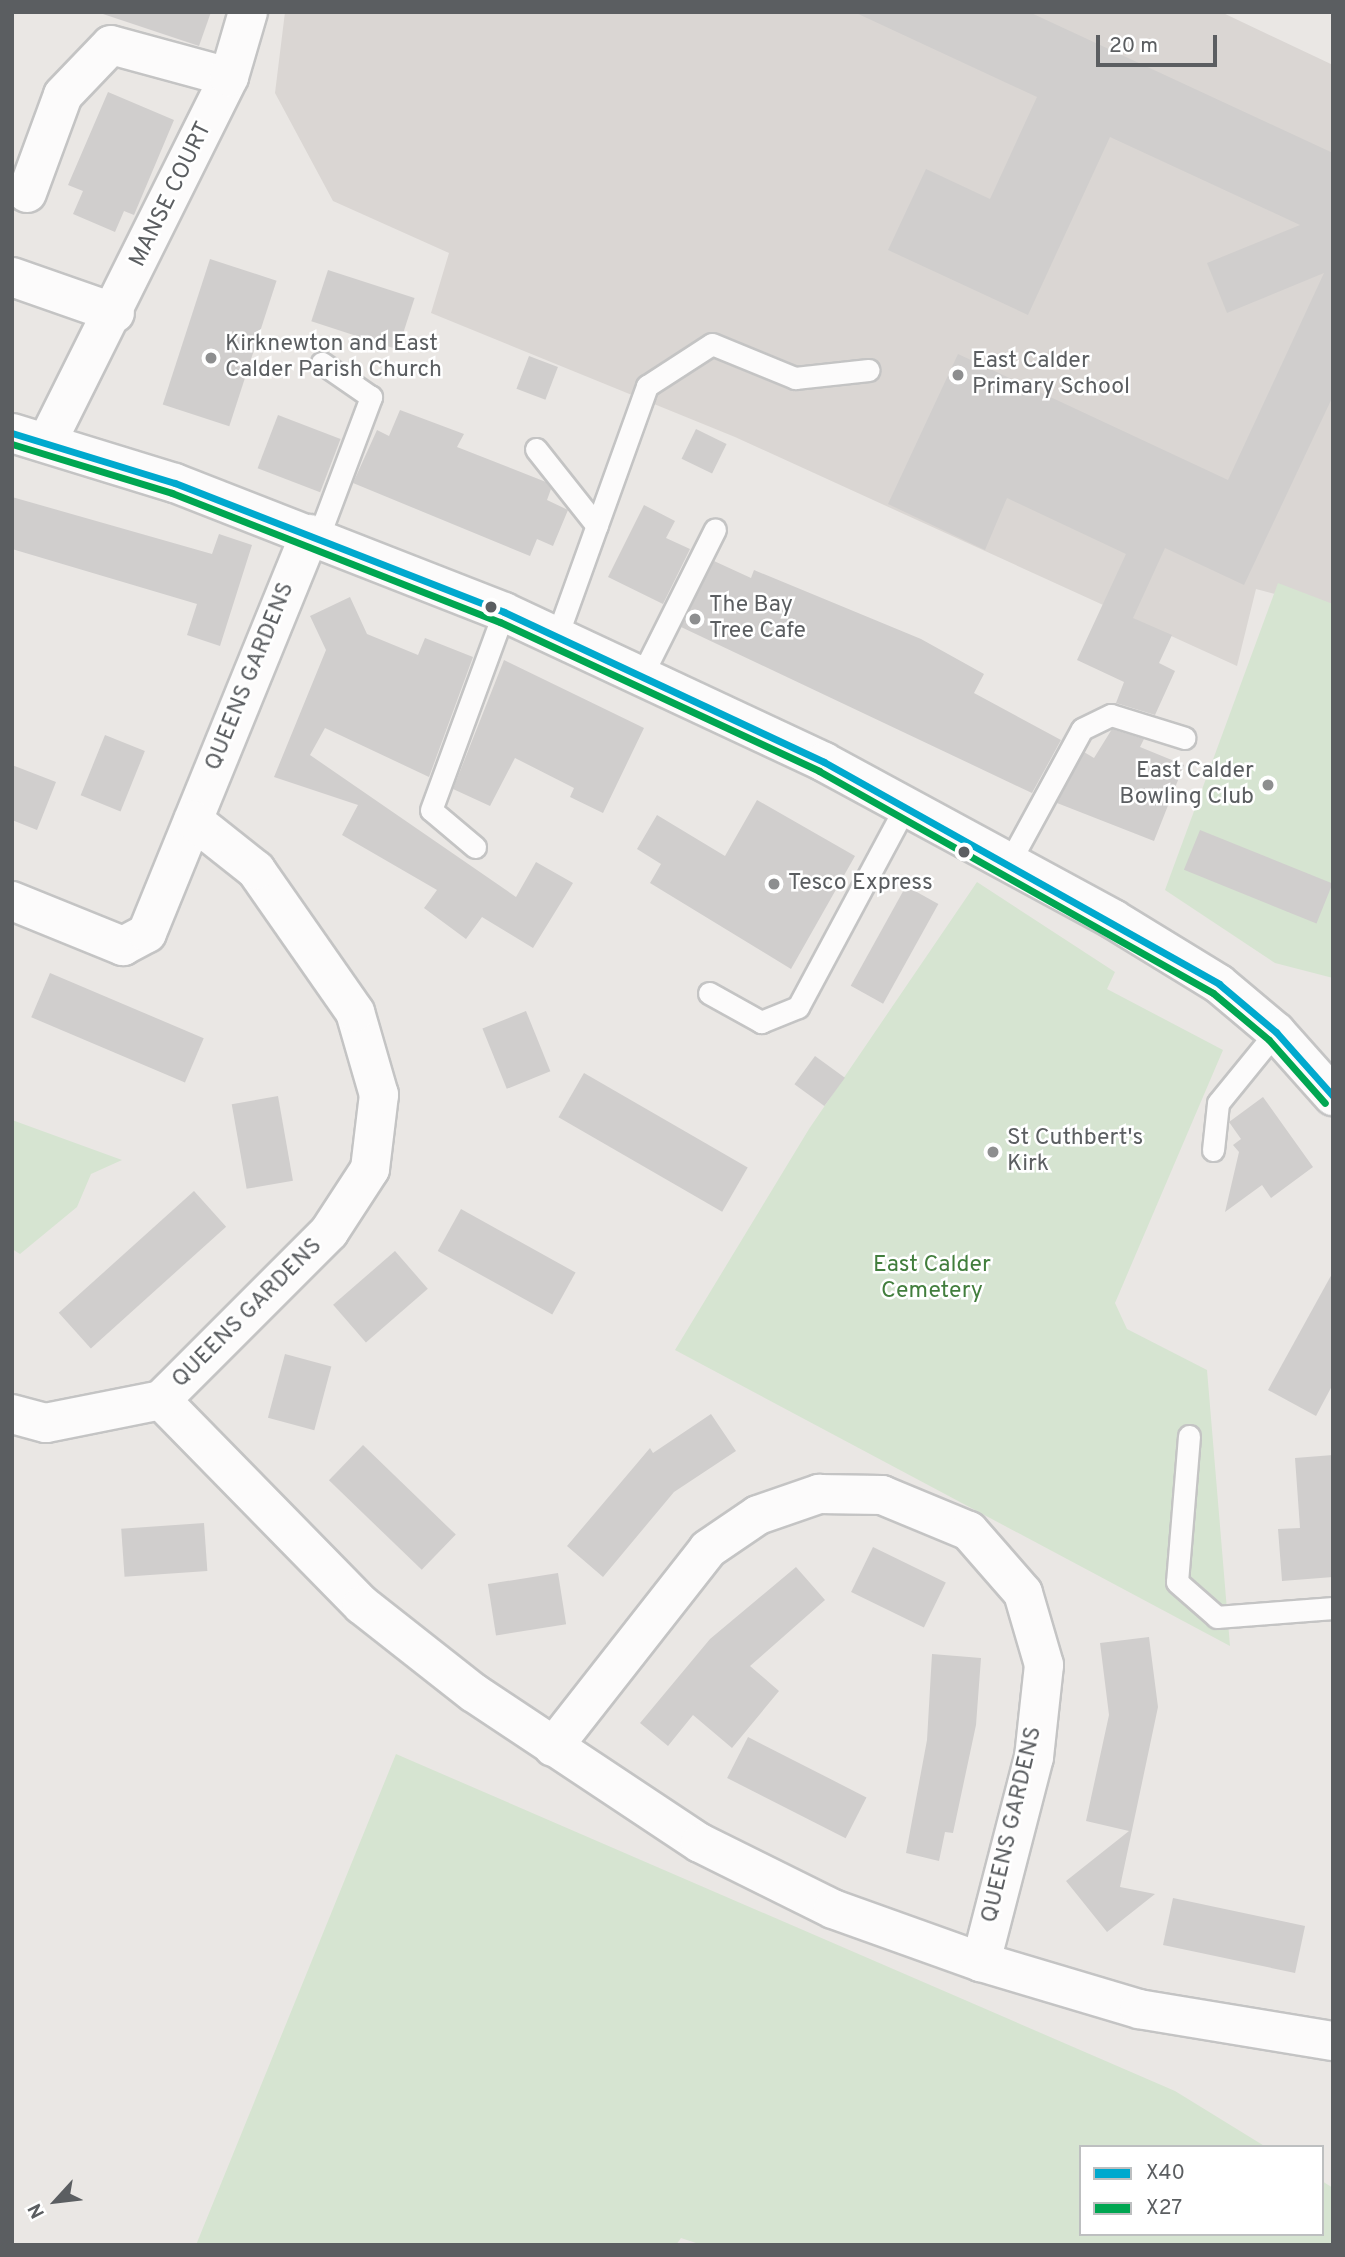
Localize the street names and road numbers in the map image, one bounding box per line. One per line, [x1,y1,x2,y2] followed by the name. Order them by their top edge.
[125,118,219,272] street label: MANSE COURT
[201,579,301,775] street label: QUEENS GARDENS
[167,1233,329,1395] street label: QUEENS GARDENS
[977,1724,1049,1926] street label: QUEENS GARDENS

